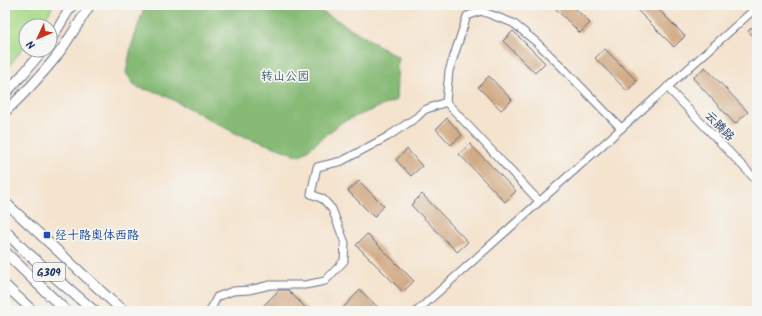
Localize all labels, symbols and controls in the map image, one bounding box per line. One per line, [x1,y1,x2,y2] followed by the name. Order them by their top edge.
[18,18,58,58] north arrow
[23,35,40,53] text: N
[261,67,309,86] park label: 转山公园
[700,107,739,146] street label: 云腾路
[55,226,139,245] place label: 经十路奥体西路
[42,230,52,240] marker: 经十路奥体西路
[33,263,65,281] road number: G309

